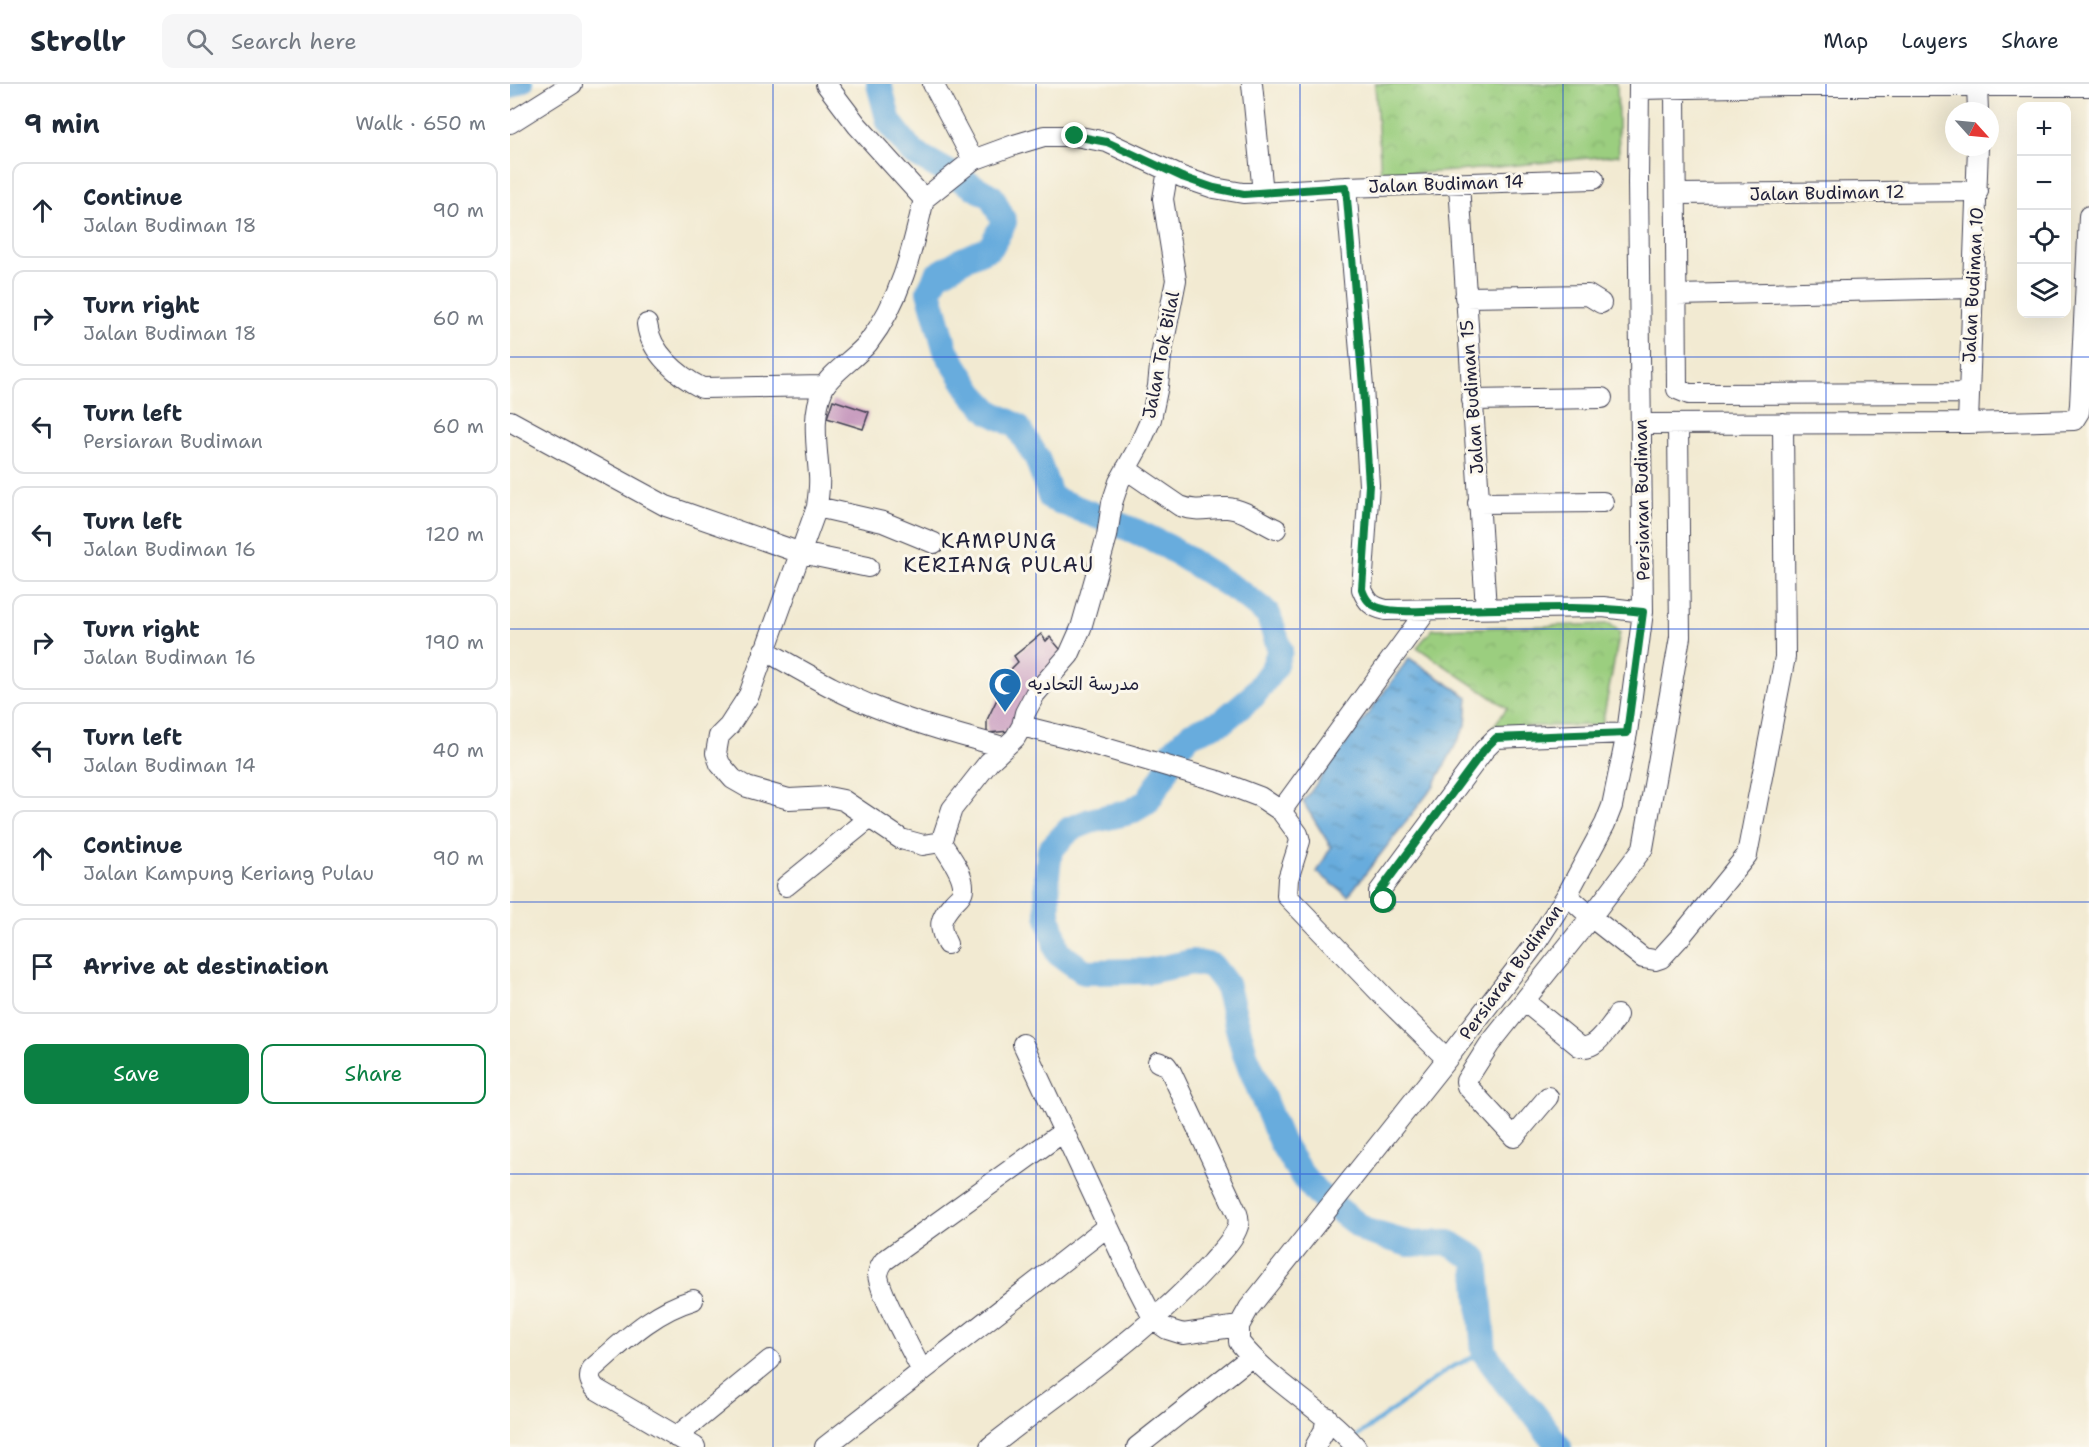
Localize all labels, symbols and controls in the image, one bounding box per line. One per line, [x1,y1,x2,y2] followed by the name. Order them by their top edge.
[162,14,582,68] search box
[30,22,126,60] text: Strollr
[183,25,216,58] icon: search
[231,27,357,56] text: Search here
[1823,27,1868,55] text: Map
[1901,27,1968,55] text: Layers
[2001,27,2059,55] text: Share
[1945,102,1999,156] north arrow
[2017,102,2071,318] map controls
[2017,102,2071,156] button: +
[24,106,100,141] text: 9 min
[355,110,486,136] text: Walk · 650 m
[1061,122,1087,148] route end
[2017,156,2071,210] button: −
[1368,169,1524,199] street label: Jalan Budiman 14
[1749,180,1905,206] street label: Jalan Budiman 12
[83,183,183,212] text: Continue
[26,194,59,227] icon: ahead
[432,197,484,223] text: 90 m
[1957,207,1989,363] street label: Jalan Budiman 10
[2017,210,2071,264] button: locate
[83,212,256,238] text: Jalan Budiman 18
[2017,264,2071,318] button: layers
[1137,289,1185,421] street label: Jalan Tok Bilal
[83,291,200,320] text: Turn right
[26,302,59,335] icon: right
[432,305,484,331] text: 60 m
[1455,319,1489,475] street label: Jalan Budiman 15
[83,320,256,346] text: Jalan Budiman 18
[83,399,182,428] text: Turn left
[26,410,59,443] icon: left
[432,413,484,439] text: 60 m
[1629,419,1655,581] street label: Persiaran Budiman
[83,428,263,454] text: Persiaran Budiman
[83,507,182,536] text: Turn left
[26,518,59,551] icon: left
[425,521,484,547] text: 120 m
[903,527,1095,579] district label: KAMPUNG KERIANG PULAU
[83,536,256,562] text: Jalan Budiman 16
[83,615,200,644] text: Turn right
[26,626,59,659] icon: right
[425,629,484,655] text: 190 m
[83,644,256,670] text: Jalan Budiman 16
[987,666,1023,713] mosque icon: مدرسة التحاديه
[1028,672,1139,696] place label: مدرسة التحاديه
[83,723,182,752] text: Turn left
[26,734,59,767] icon: left
[432,737,484,763] text: 40 m
[83,752,256,778] text: Jalan Budiman 14
[83,831,183,860] text: Continue
[26,842,59,875] icon: ahead
[432,845,484,871] text: 90 m
[83,860,374,886] text: Jalan Kampung Keriang Pulau
[1370,887,1396,913] route start
[1454,899,1568,1045] street label: Persiaran Budiman
[26,950,59,983] icon: arrive
[83,952,329,981] text: Arrive at destination
[24,1044,249,1104] button: Save
[261,1044,486,1104] button: Share

